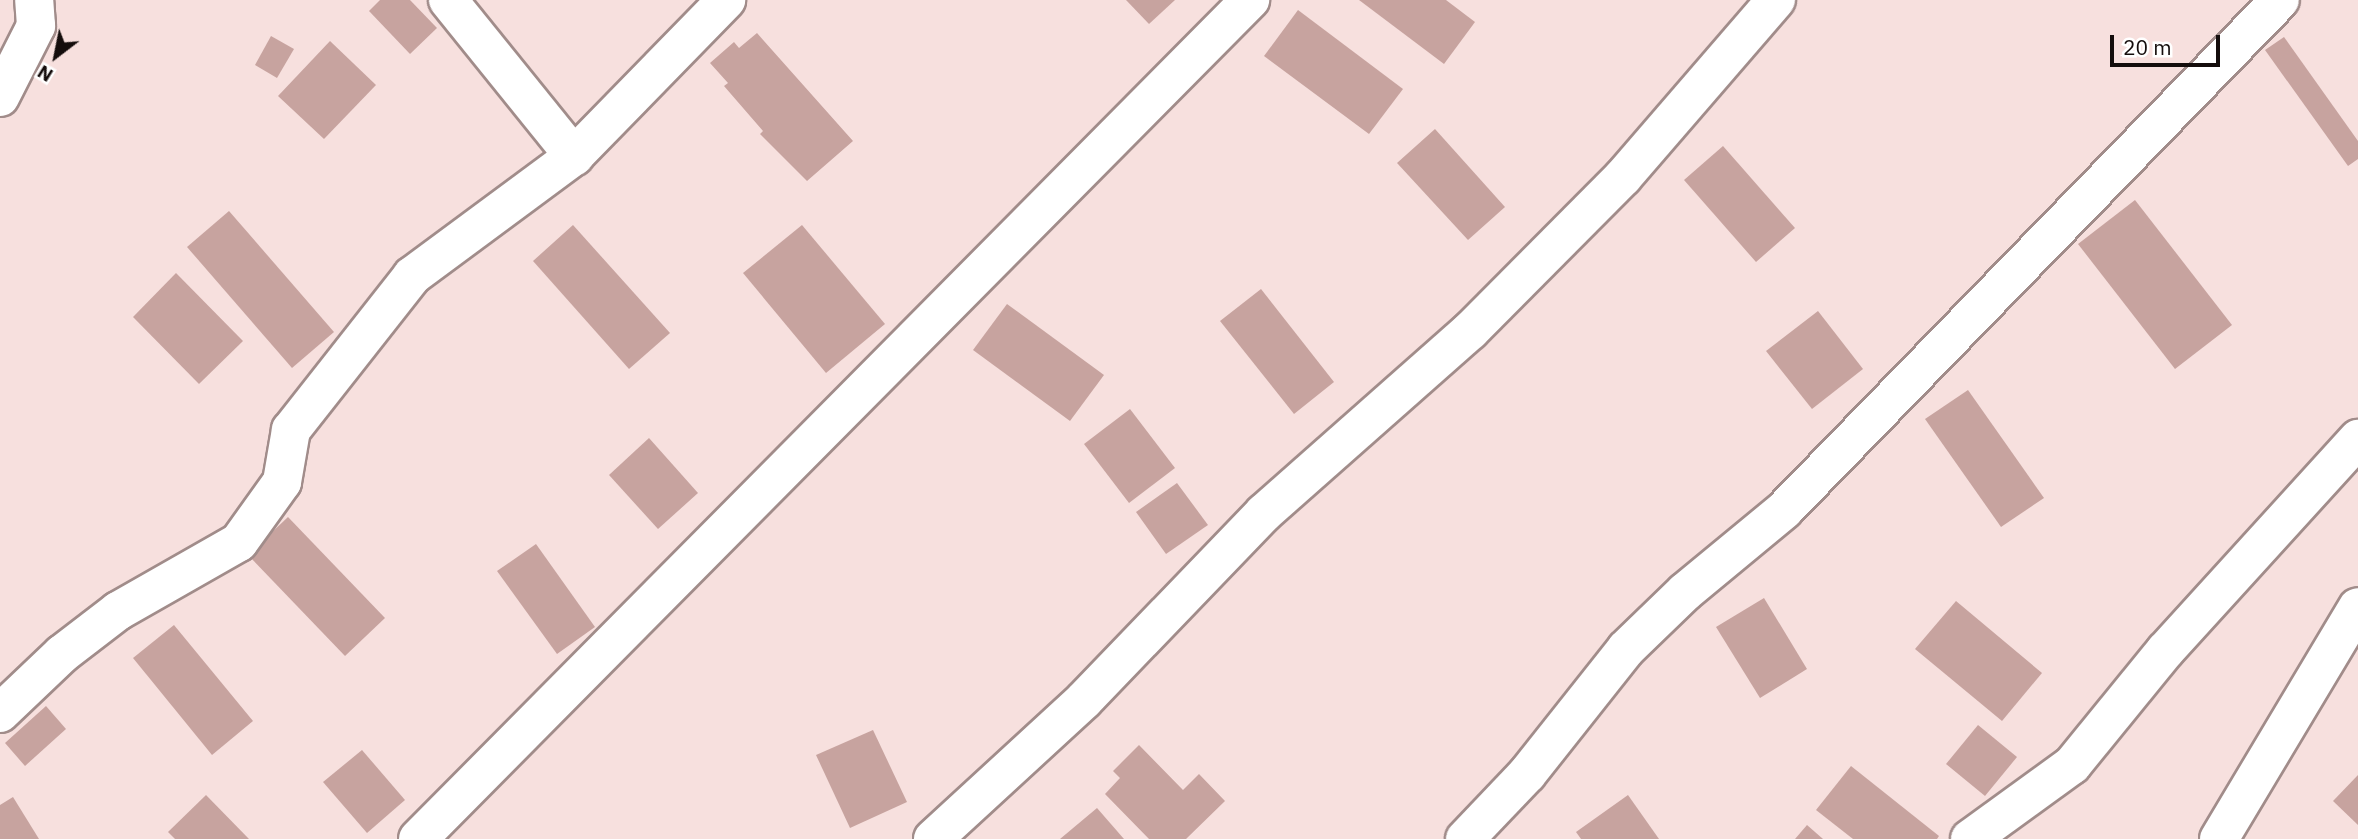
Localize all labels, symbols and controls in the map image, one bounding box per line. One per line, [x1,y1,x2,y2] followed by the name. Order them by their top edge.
[21,21,91,91] north arrow
[2113,21,2223,65] scale bar
[2123,33,2172,61] text: 20 m
[33,60,57,88] text: N

